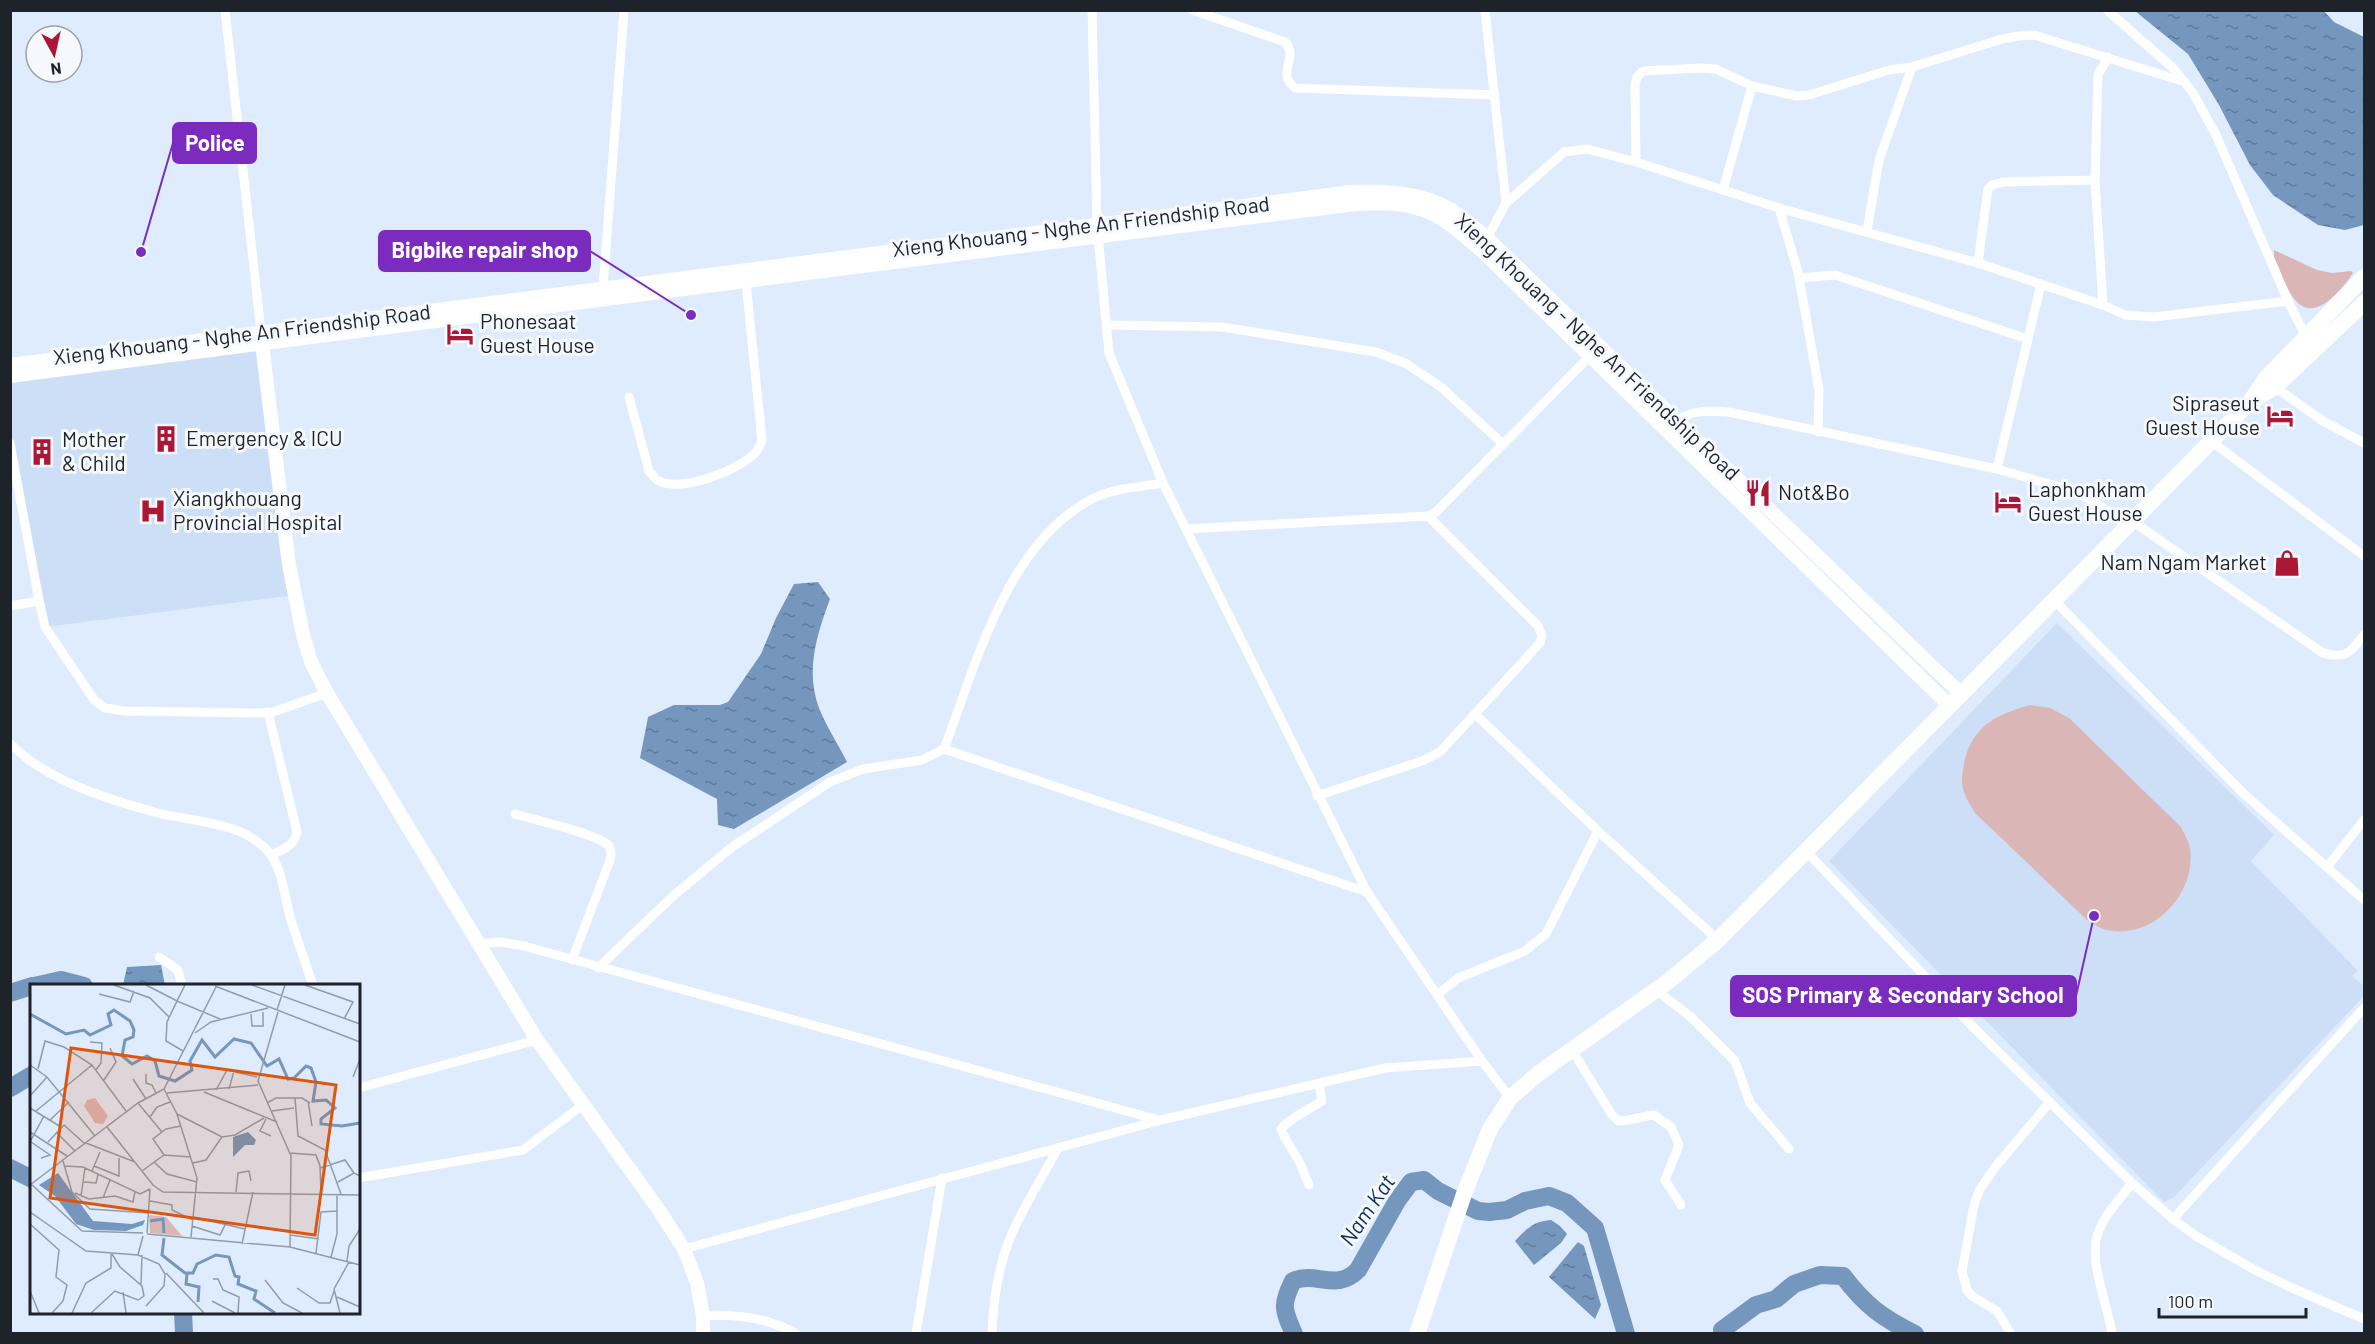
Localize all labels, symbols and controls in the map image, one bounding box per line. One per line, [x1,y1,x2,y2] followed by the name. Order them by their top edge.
[24,24,84,84] north arrow
[50,59,63,79] text: N
[173,123,256,163] callout: Police
[185,129,245,155] text: Police
[891,190,1271,261] street label: Xieng Khouang - Nghe An Friendship Road
[1451,207,1746,485] street label: Xieng Khouang - Nghe An Friendship Road
[379,231,590,271] callout: Bigbike repair shop
[391,236,579,262] text: Bigbike repair shop
[52,298,432,369] street label: Xieng Khouang - Nghe An Friendship Road
[480,308,595,357] place label: Phonesaat Guest House
[445,319,475,349] hotel icon: Phonesaat Guest House
[2145,390,2260,439] place label: Sipraseut Guest House
[2265,401,2295,431] hotel icon: Sipraseut Guest House
[151,424,181,454] building icon: Emergency & ICU
[186,425,343,450] place label: Emergency & ICU
[62,426,126,475] place label: Mother & Child
[27,437,57,467] building icon: Mother & Child
[2028,476,2146,525] place label: Laphonkham Guest House
[1743,478,1773,508] restaurant icon: Not&Bo
[1778,479,1850,504] place label: Not&Bo
[173,485,342,534] place label: Xiangkhouang Provincial Hospital
[1993,487,2023,517] hotel icon: Laphonkham Guest House
[138,496,168,526] hospital icon: Xiangkhouang Provincial Hospital
[2272,548,2302,578] shop icon: Nam Ngam Market
[2101,549,2267,574] place label: Nam Ngam Market
[1731,976,2076,1016] callout: SOS Primary & Secondary School
[1742,981,2064,1007] text: SOS Primary & Secondary School
[30,984,360,1314] inset map
[1333,1169,1399,1250] water label: Nam Kat
[2159,1281,2306,1319] scale bar
[2168,1290,2213,1312] text: 100 m

